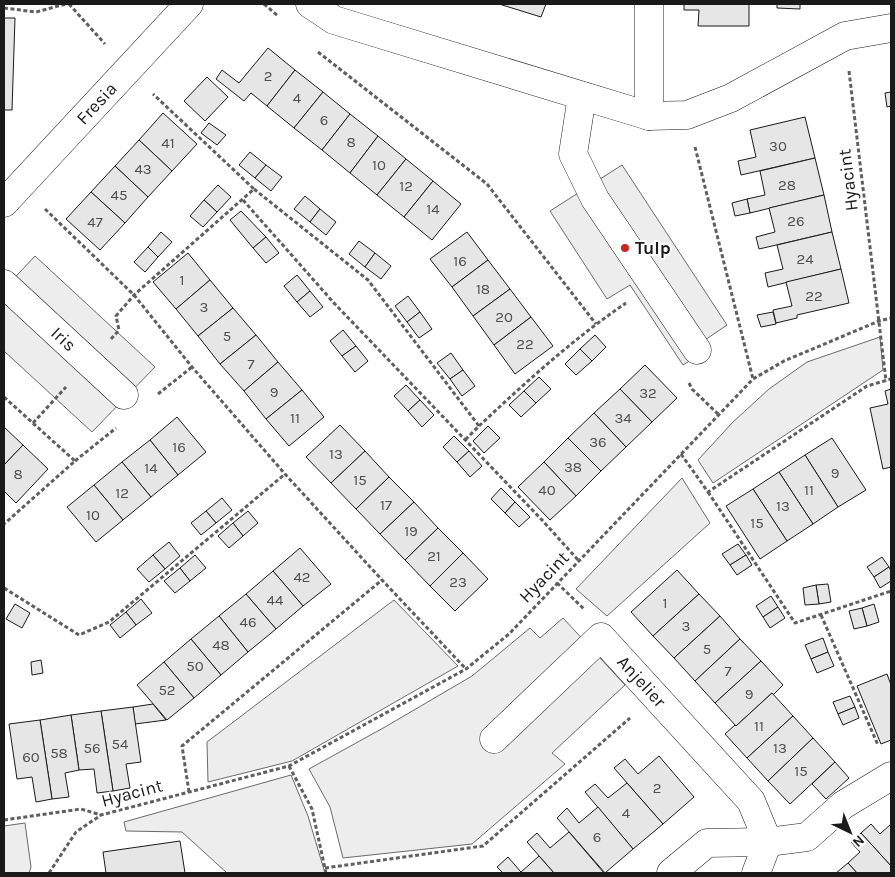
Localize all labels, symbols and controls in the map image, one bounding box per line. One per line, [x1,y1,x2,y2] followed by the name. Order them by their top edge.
[264,67,272,85] house number: 2
[72,78,122,129] street label: Fresia
[293,89,302,107] house number: 4
[320,111,328,129] house number: 6
[346,133,356,151] house number: 8
[161,134,175,152] house number: 41
[769,137,787,155] house number: 30
[833,147,863,212] street label: Hyacint
[372,156,386,174] house number: 10
[134,160,152,178] house number: 43
[778,176,796,194] house number: 28
[399,177,413,195] house number: 12
[111,186,127,204] house number: 45
[426,200,440,218] house number: 14
[787,212,805,230] house number: 26
[87,213,103,231] house number: 47
[635,237,671,259] place label: Tulp
[619,242,631,254] marker: Tulp
[796,250,814,268] house number: 24
[453,252,467,270] house number: 16
[180,271,184,289] house number: 1
[476,280,490,298] house number: 18
[805,287,823,305] house number: 22
[200,298,208,316] house number: 3
[495,308,513,326] house number: 20
[46,322,81,356] street label: Iris
[223,327,231,345] house number: 5
[516,335,534,353] house number: 22
[247,355,255,373] house number: 7
[270,383,278,401] house number: 9
[639,384,657,402] house number: 32
[290,409,300,427] house number: 11
[614,409,632,427] house number: 34
[589,433,607,451] house number: 36
[172,438,186,456] house number: 16
[329,445,343,463] house number: 13
[564,458,582,476] house number: 38
[144,459,158,477] house number: 14
[831,464,839,482] house number: 9
[13,465,23,483] house number: 8
[353,471,367,489] house number: 15
[538,481,556,499] house number: 40
[804,481,814,499] house number: 11
[115,484,129,502] house number: 12
[380,496,392,514] house number: 17
[776,497,790,515] house number: 13
[86,506,100,524] house number: 10
[750,514,764,532] house number: 15
[404,522,418,540] house number: 19
[427,547,441,565] house number: 21
[514,547,574,607] street label: Hyacint
[293,568,311,586] house number: 42
[449,573,467,591] house number: 23
[267,591,284,609] house number: 44
[663,594,667,612] house number: 1
[240,613,256,631] house number: 46
[682,617,690,635] house number: 3
[212,636,230,654] house number: 48
[703,640,711,658] house number: 5
[612,651,671,712] street label: Anjelier
[186,657,204,675] house number: 50
[724,662,732,680] house number: 7
[158,681,176,699] house number: 52
[745,685,753,703] house number: 9
[754,717,764,735] house number: 11
[112,735,129,753] house number: 54
[83,739,101,757] house number: 56
[773,739,787,757] house number: 13
[50,744,68,762] house number: 58
[22,748,40,766] house number: 60
[794,762,808,780] house number: 15
[99,774,165,812] street label: Hyacint
[653,779,661,797] house number: 2
[622,804,631,822] house number: 4
[825,807,875,857] north arrow
[593,828,601,846] house number: 6
[849,831,868,851] text: N

